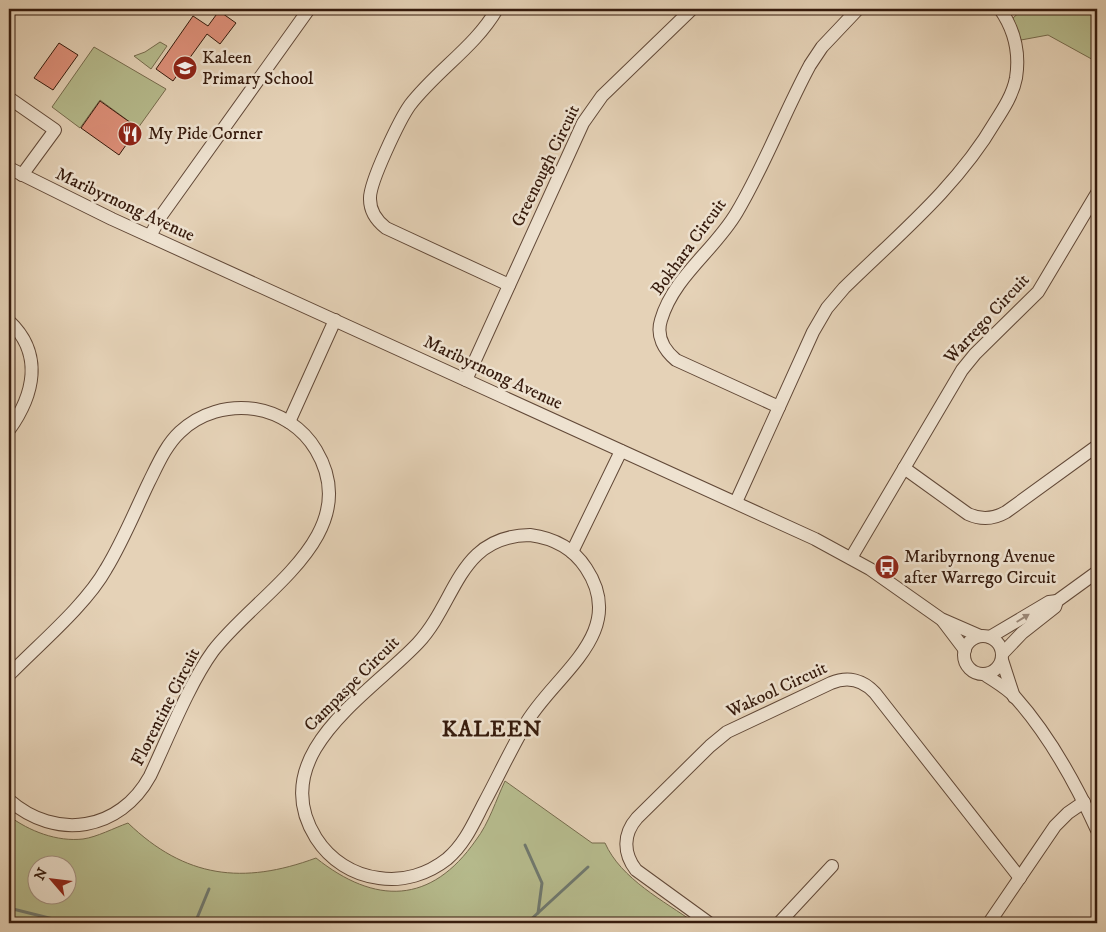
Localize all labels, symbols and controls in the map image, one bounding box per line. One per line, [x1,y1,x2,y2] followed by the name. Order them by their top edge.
[202,47,314,90] place label: Kaleen Primary School
[172,55,198,81] school or university icon: Kaleen Primary School
[507,101,585,231] street label: Greenough Circuit
[117,121,143,147] restaurant icon: My Pide Corner
[148,123,263,145] place label: My Pide Corner
[52,163,198,247] street label: Maribyrnong Avenue
[647,194,732,300] street label: Bokhara Circuit
[939,269,1034,369] street label: Warrego Circuit
[420,331,566,415] street label: Maribyrnong Avenue
[904,546,1057,589] place label: Maribyrnong Avenue after Warrego Circuit
[874,554,900,580] bus stop icon: Maribyrnong Avenue after Warrego Circuit
[1017,614,1030,623] one-way arrow
[300,631,405,736] street label: Campaspe Circuit
[127,644,205,770] street label: Florentine Circuit
[722,657,831,723] street label: Wakool Circuit
[442,716,542,743] district label: KALEEN
[28,854,78,904] north arrow
[31,865,52,884] text: N

